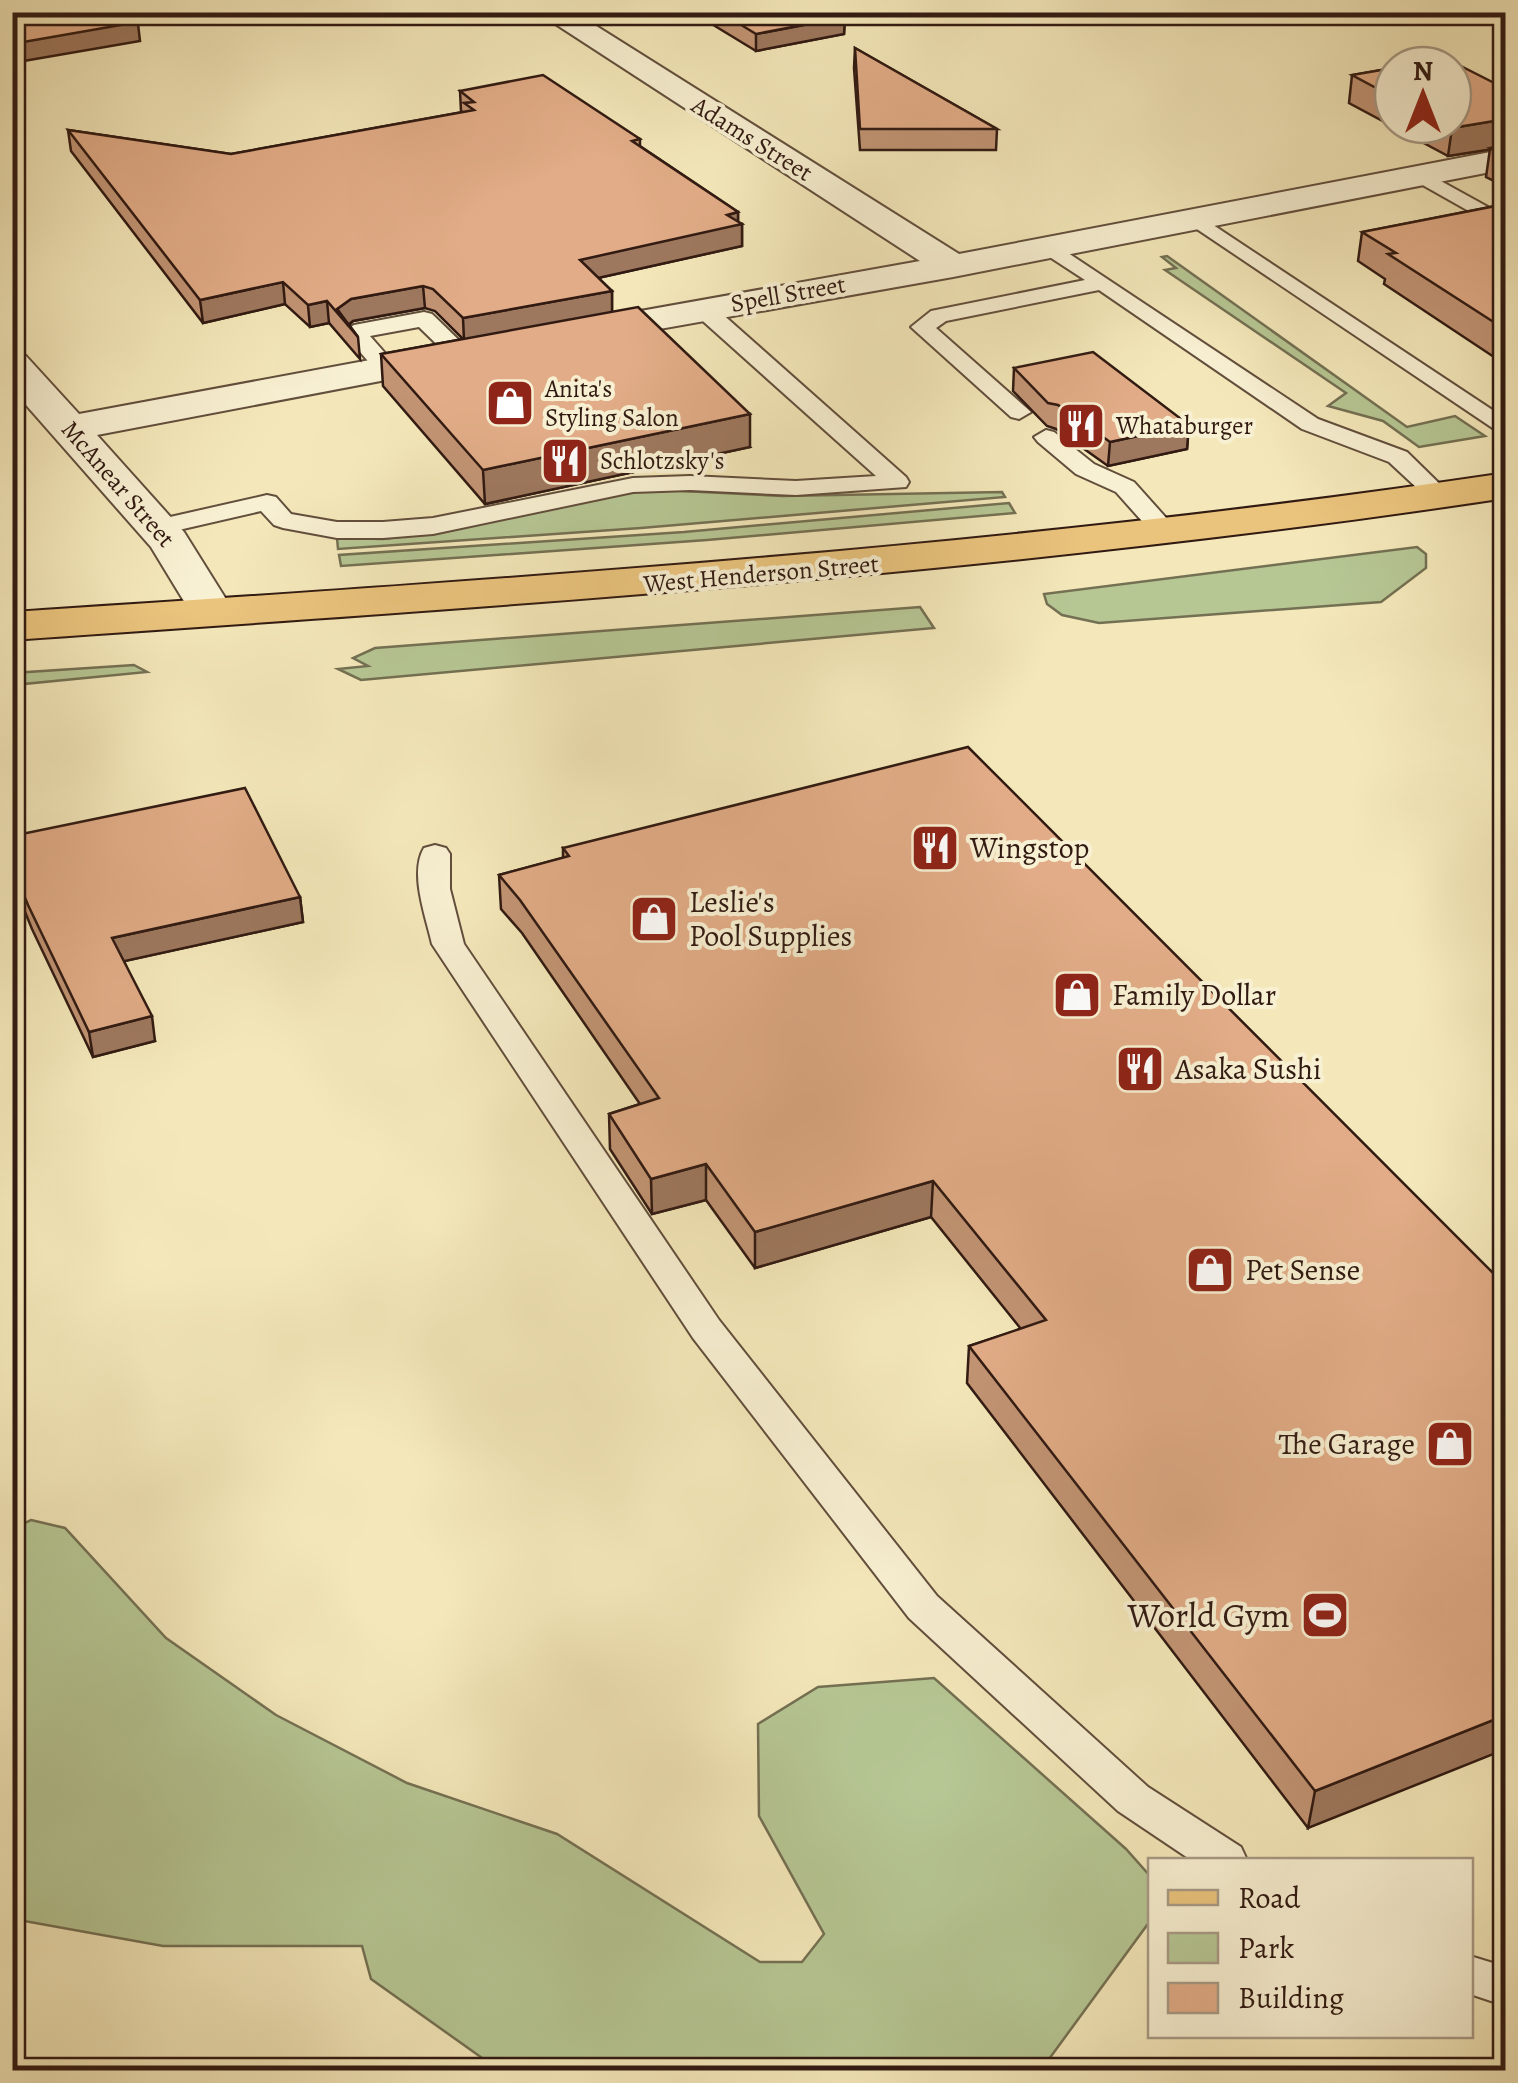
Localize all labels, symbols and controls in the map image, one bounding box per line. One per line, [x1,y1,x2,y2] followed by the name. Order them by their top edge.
[1373,45,1473,145] north arrow
[1413,52,1433,90] text: N
[684,88,819,190] street label: Adams Street
[728,267,848,321] street label: Spell Street
[544,372,679,435] place label: Anita's Styling Salon
[484,377,536,429] shop icon: Anita's Styling Salon
[1055,400,1107,452] restaurant icon: Whataburger
[1115,409,1253,443] place label: Whataburger
[53,413,183,555] street label: McAnear Street
[539,435,591,487] restaurant icon: Schlotzsky's
[600,444,725,478] place label: Schlotzsky's
[641,547,880,601] street label: West Henderson Street
[909,822,961,874] restaurant icon: Wingstop
[969,828,1089,868] place label: Wingstop
[689,882,852,956] place label: Leslie's Pool Supplies
[628,893,680,945] shop icon: Leslie's Pool Supplies
[1051,969,1103,1021] shop icon: Family Dollar
[1112,975,1276,1015] place label: Family Dollar
[1114,1043,1166,1095] restaurant icon: Asaka Sushi
[1174,1049,1321,1089] place label: Asaka Sushi
[1184,1244,1236,1296] shop icon: Pet Sense
[1245,1250,1360,1290] place label: Pet Sense
[1424,1418,1476,1470] shop icon: The Garage
[1279,1424,1415,1464] place label: The Garage
[1299,1589,1351,1641] sports icon: World Gym
[1127,1591,1290,1639] place label: World Gym
[1148,1858,1473,2038] legend
[1238,1878,1301,1918] text: Road
[1238,1928,1294,1968] text: Park
[1238,1978,1344,2018] text: Building

